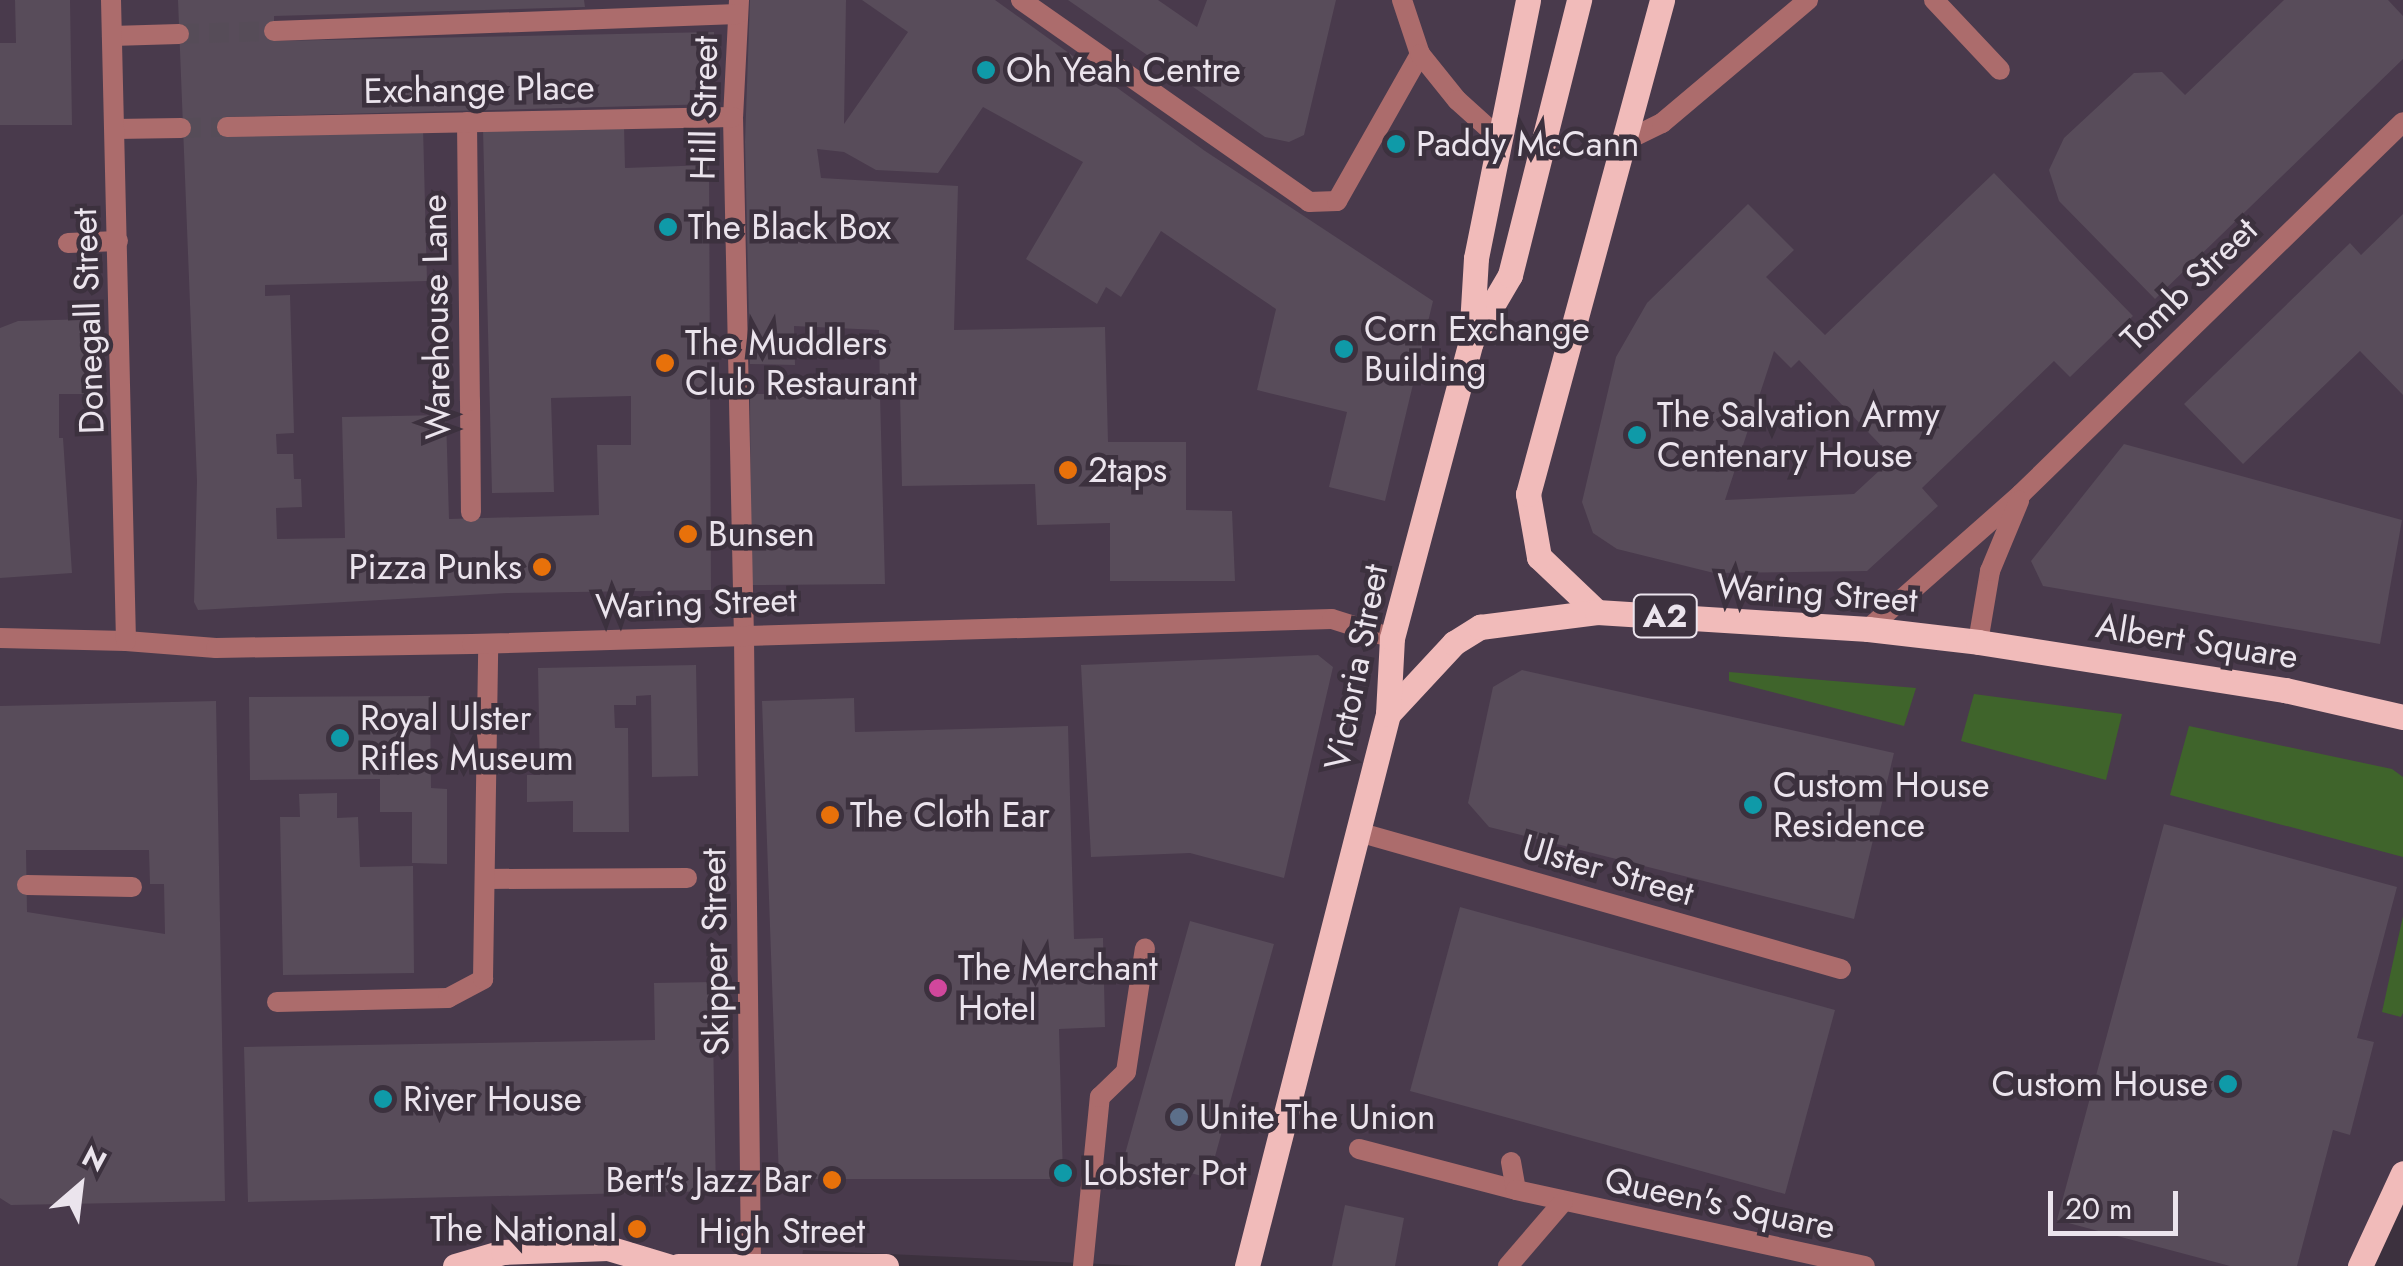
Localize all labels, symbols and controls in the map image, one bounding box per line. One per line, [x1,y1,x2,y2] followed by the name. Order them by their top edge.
[682,36,726,180] street label: Hill Street
[1006,49,1241,91] place label: Oh Yeah Centre
[975,59,997,81] marker: Oh Yeah Centre
[363,66,595,112] street label: Exchange Place
[1416,123,1639,165] place label: Paddy McCann
[1385,133,1407,155] marker: Paddy McCann
[413,194,459,440] street label: Warehouse Lane
[688,206,891,248] place label: The Black Box
[63,207,113,435] street label: Donegall Street
[2112,209,2266,359] street label: Tomb Street
[657,216,679,238] marker: The Black Box
[1364,308,1590,390] place label: Corn Exchange Building
[685,322,917,404] place label: The Muddlers Club Restaurant
[1333,338,1355,360] marker: Corn Exchange Building
[654,352,676,374] marker: The Muddlers Club Restaurant
[1657,394,1940,476] place label: The Salvation Army Centenary House
[1626,424,1648,446] marker: The Salvation Army Centenary House
[1088,449,1167,491] place label: 2taps
[1057,459,1079,481] marker: 2taps
[708,513,815,555] place label: Bunsen
[677,523,699,545] marker: Bunsen
[348,546,522,588] place label: Pizza Punks
[531,556,553,578] marker: Pizza Punks
[1316,561,1396,773] street label: Victoria Street
[1715,565,1919,621] street label: Waring Street
[595,578,797,628] street label: Waring Street
[1632,589,1698,643] road number: A2
[2093,604,2301,678] street label: Albert Square
[360,697,574,779] place label: Royal Ulster Rifles Museum
[329,727,351,749] marker: Royal Ulster Rifles Museum
[1773,764,1989,846] place label: Custom House Residence
[850,794,1050,836] place label: The Cloth Ear
[1742,794,1764,816] marker: Custom House Residence
[819,804,841,826] marker: The Cloth Ear
[1517,825,1699,915] street label: Ulster Street
[692,848,738,1056] street label: Skipper Street
[958,947,1158,1029] place label: The Merchant Hotel
[927,977,949,999] marker: The Merchant Hotel
[1992,1063,2208,1105] place label: Custom House
[2217,1073,2239,1095] marker: Custom House
[403,1078,582,1120] place label: River House
[372,1088,394,1110] marker: River House
[1199,1096,1435,1138] place label: Unite The Union
[1168,1106,1190,1128] marker: Unite The Union
[30,1136,130,1236] north arrow
[75,1136,114,1182] text: N
[1083,1152,1246,1194] place label: Lobster Pot
[1601,1158,1839,1248] street label: Queen's Square
[606,1159,812,1201] place label: Bert's Jazz Bar
[1052,1162,1074,1184] marker: Lobster Pot
[821,1169,843,1191] marker: Bert's Jazz Bar
[2053,1171,2183,1233] scale bar
[2065,1187,2132,1230] text: 20 m
[430,1208,617,1250] place label: The National
[699,1210,865,1252] street label: High Street
[626,1218,648,1240] marker: The National

